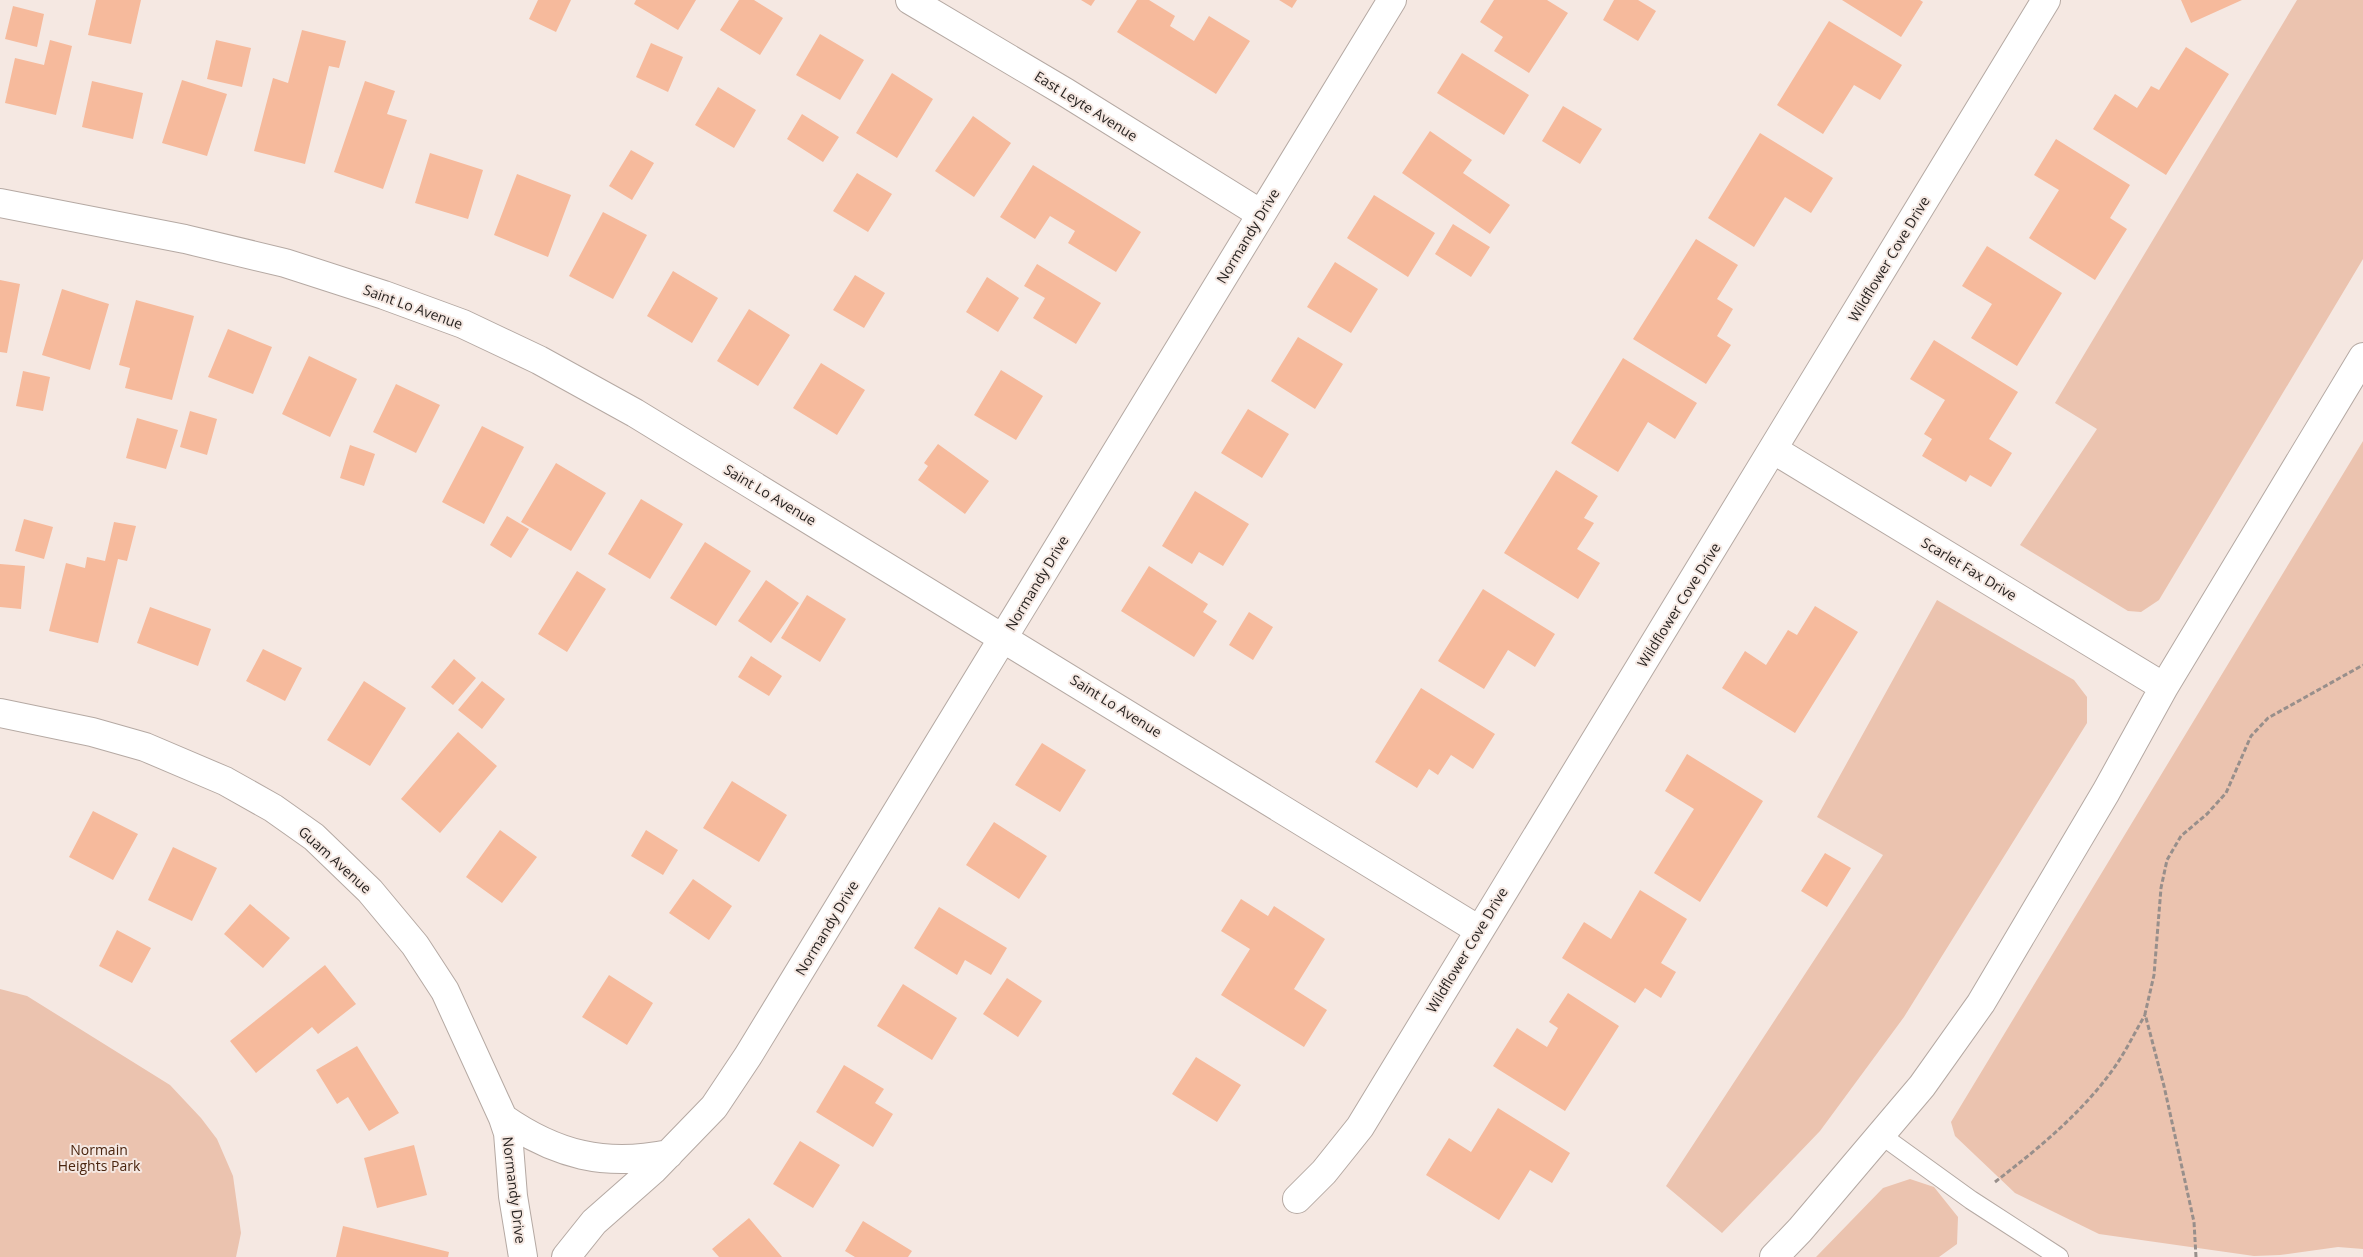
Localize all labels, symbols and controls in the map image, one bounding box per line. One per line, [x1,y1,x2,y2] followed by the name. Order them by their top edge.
[1031,66,1142,145] street label: East Leyte Avenue
[1212,185,1283,287] street label: Normandy Drive
[1844,192,1934,325] street label: Wildflower Cove Drive
[361,280,466,333] street label: Saint Lo Avenue
[721,460,820,530] street label: Saint Lo Avenue
[1001,532,1072,634] street label: Normandy Drive
[1918,533,2021,605] street label: Scarlet Fax Drive
[1633,539,1725,671] street label: Wildflower Cove Drive
[1067,670,1166,741] street label: Saint Lo Avenue
[295,822,376,898] street label: Guam Avenue
[791,877,862,979] street label: Normandy Drive
[1422,883,1512,1016] street label: Wildflower Cove Drive
[499,1135,530,1245] street label: Normandy Drive
[58,1140,141,1175] park label: Normain Heights Park

